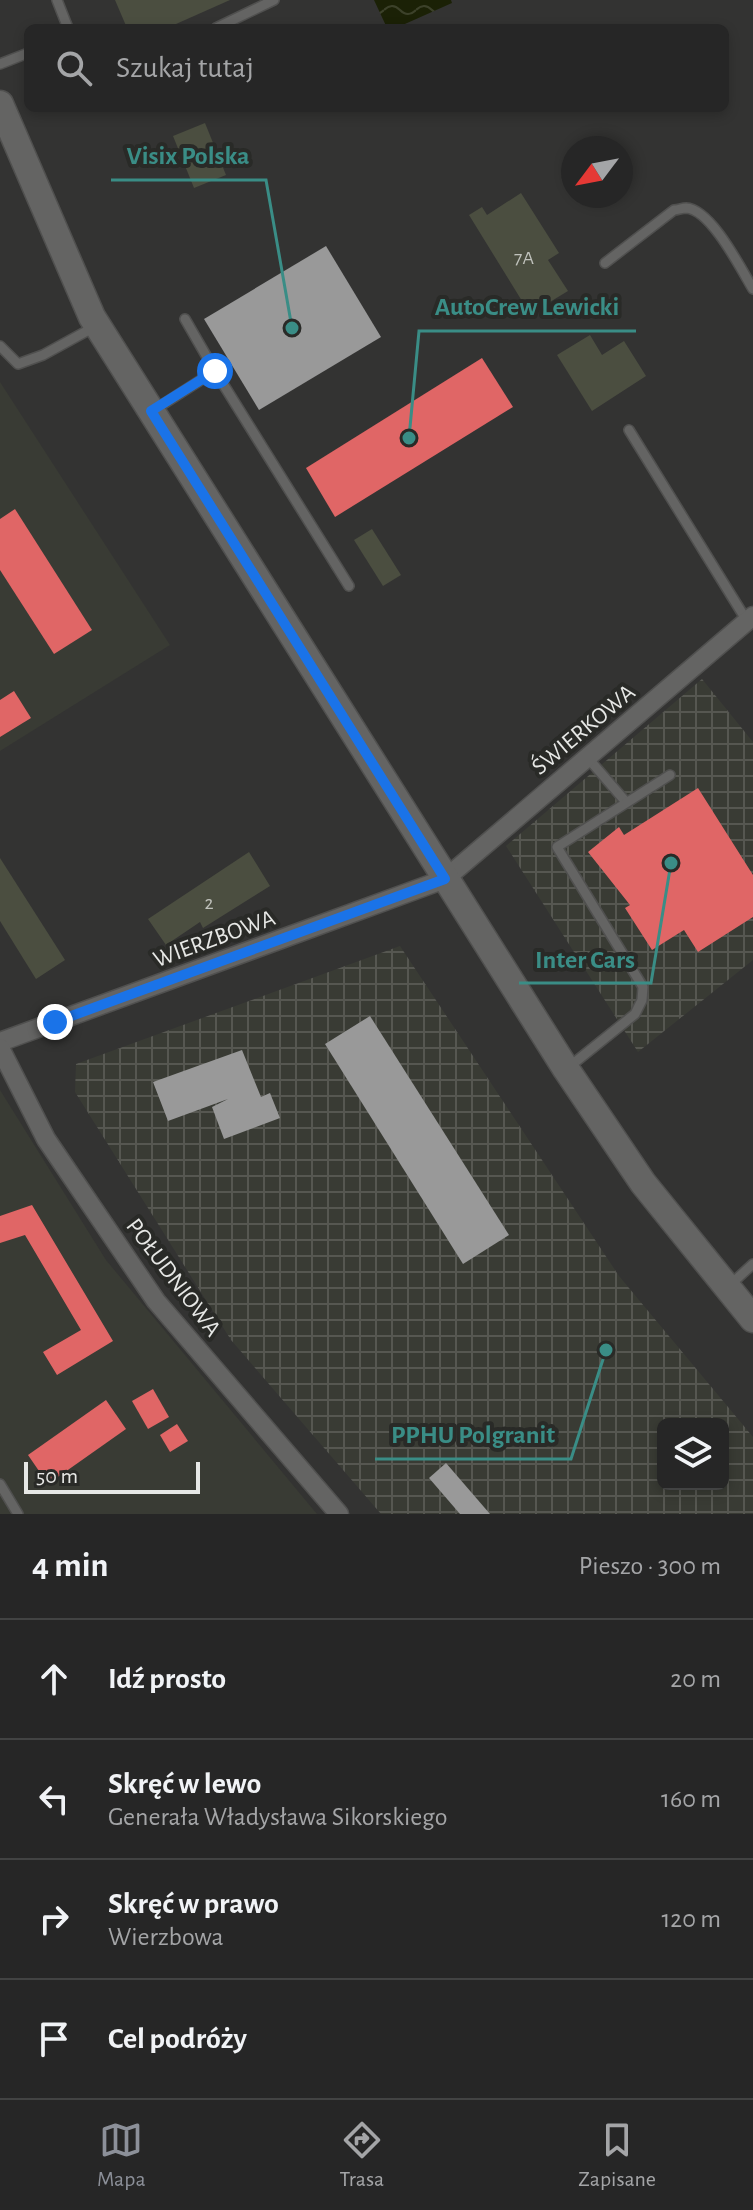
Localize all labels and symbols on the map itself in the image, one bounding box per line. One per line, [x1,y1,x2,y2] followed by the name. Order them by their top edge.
[111,130,266,180] callout: Visix Polska
[561,136,633,208] north arrow
[127,143,249,169] text: Visix Polska
[514,248,534,268] house number: 7A
[419,281,636,331] callout: AutoCrew Lewicki
[435,294,619,320] text: AutoCrew Lewicki
[197,353,233,389] route start
[526,678,640,780] street label: ŚWIERKOWA
[204,893,214,913] house number: 2
[150,906,279,972] street label: WIERZBOWA
[519,933,651,983] callout: Inter Cars
[535,947,635,973] text: Inter Cars
[37,1004,73,1040] route end
[121,1214,225,1341] street label: POŁUDNIOWA
[375,1409,571,1459] callout: PPHU Polgranit
[391,1422,555,1448] text: PPHU Polgranit
[24,1458,200,1494] scale bar

